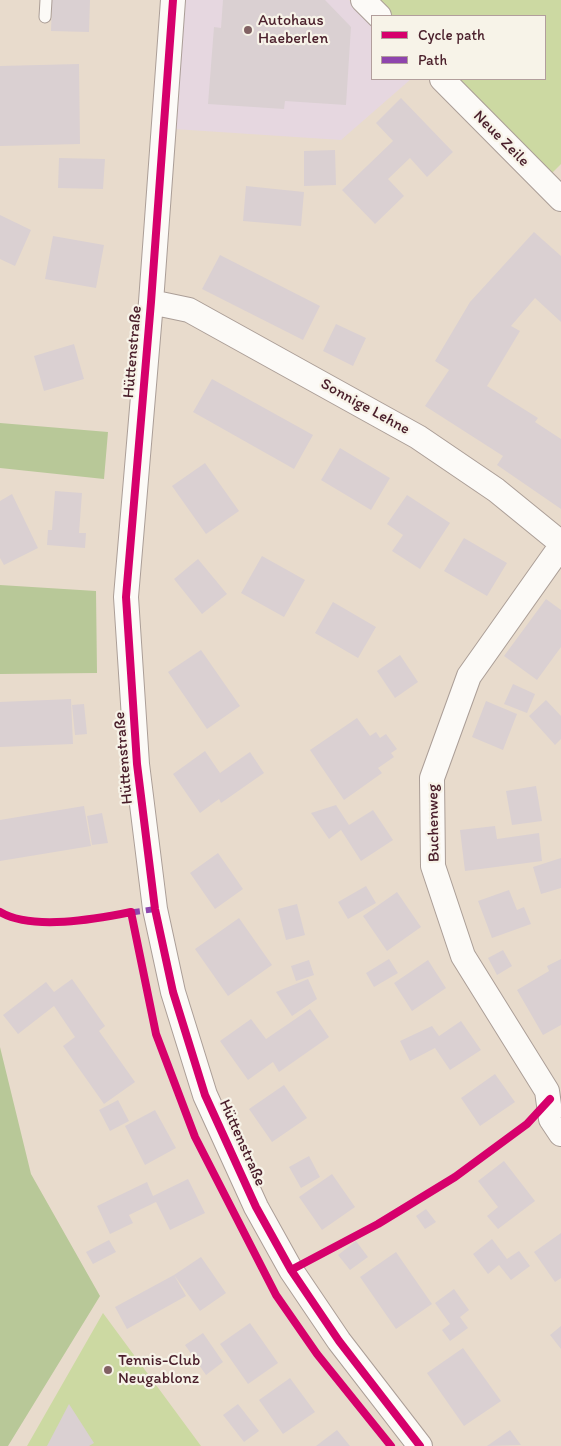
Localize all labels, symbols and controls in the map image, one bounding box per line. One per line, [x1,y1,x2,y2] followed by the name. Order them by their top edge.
[258,11,328,49] place label: Autohaus Haeberlen
[371,15,546,80] legend
[242,24,254,36] marker: Autohaus Haeberlen
[418,26,485,44] text: Cycle path
[418,51,447,69] text: Path
[469,107,533,171] street label: Neue Zeile
[119,305,147,399] street label: Hüttenstraße
[317,375,413,439] street label: Sonnige Lehne
[110,711,138,805] street label: Hüttenstraße
[424,784,444,862] street label: Buchenweg
[214,1097,270,1189] street label: Hüttenstraße
[118,1351,200,1389] place label: Tennis-Club Neugablonz
[102,1364,114,1376] marker: Tennis-Club Neugablonz

